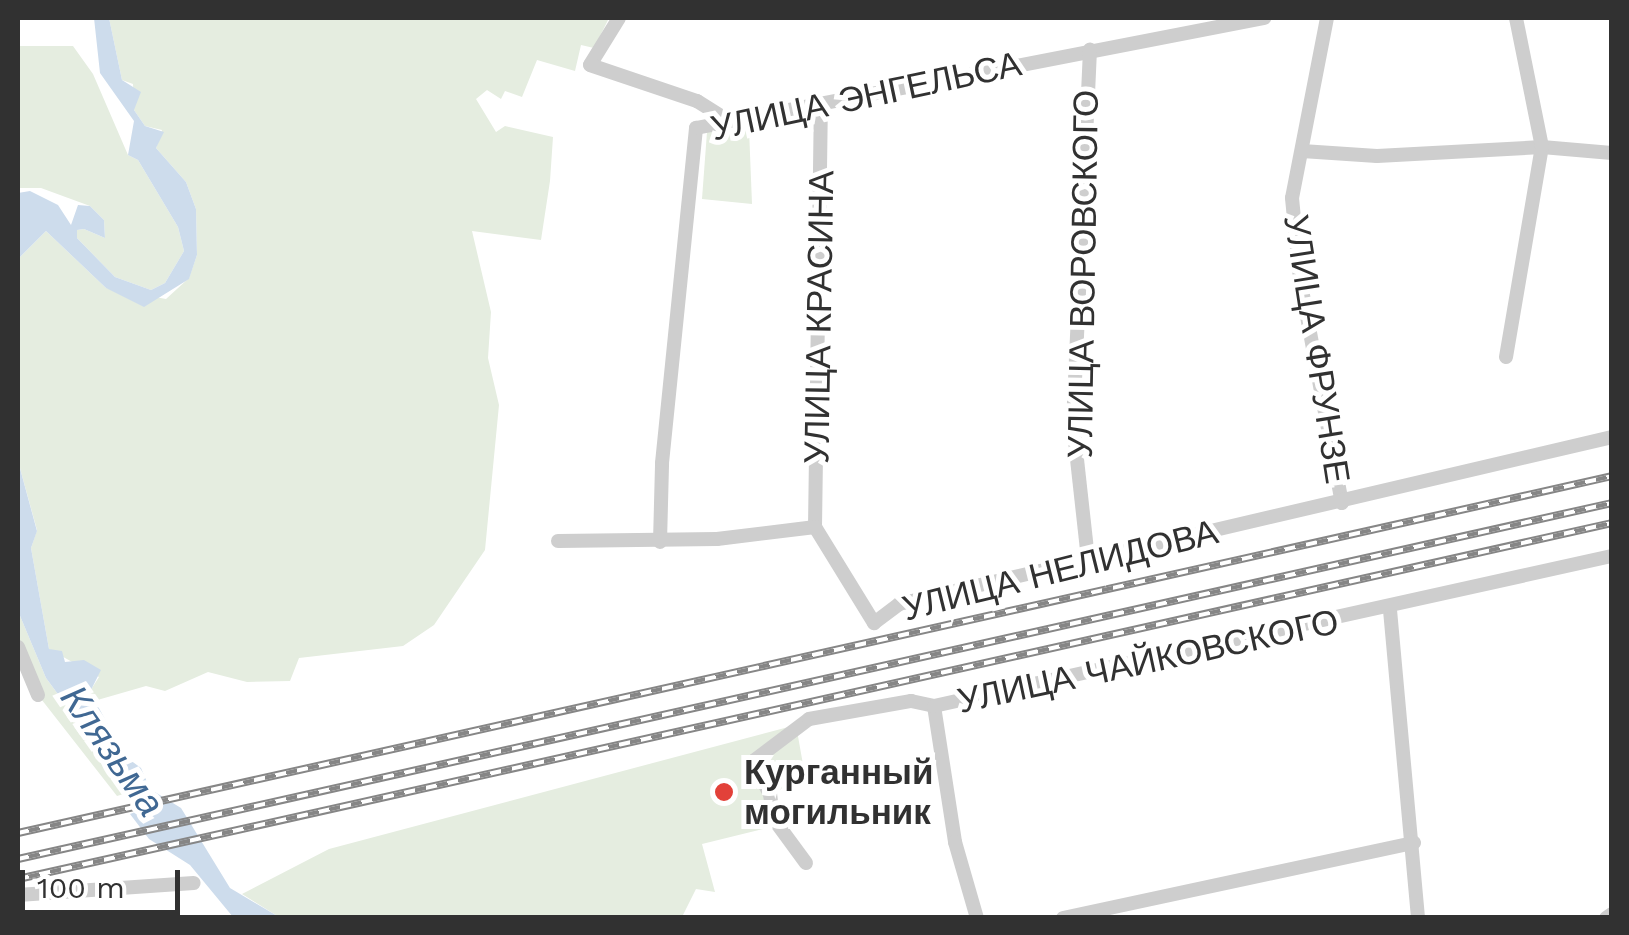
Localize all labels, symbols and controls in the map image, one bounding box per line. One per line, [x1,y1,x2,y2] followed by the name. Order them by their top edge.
[707,43,1025,149] street label: УЛИЦА ЭНГЕЛЬСА
[1059,89,1107,459] street label: УЛИЦА ВОРОВСКОГО
[795,170,843,464] street label: УЛИЦА КРАСИНА
[1275,212,1359,486] street label: УЛИЦА ФРУНЗЕ
[898,510,1222,630] street label: УЛИЦА НЕЛИДОВА
[954,600,1342,722] street label: УЛИЦА ЧАЙКОВСКОГО
[51,677,173,825] water label: Клязьма
[744,751,933,833] place label: Курганный могильник
[713,781,735,803] marker: Курганный могильник
[25,850,185,912] scale bar
[37,870,125,905] text: 100 m

